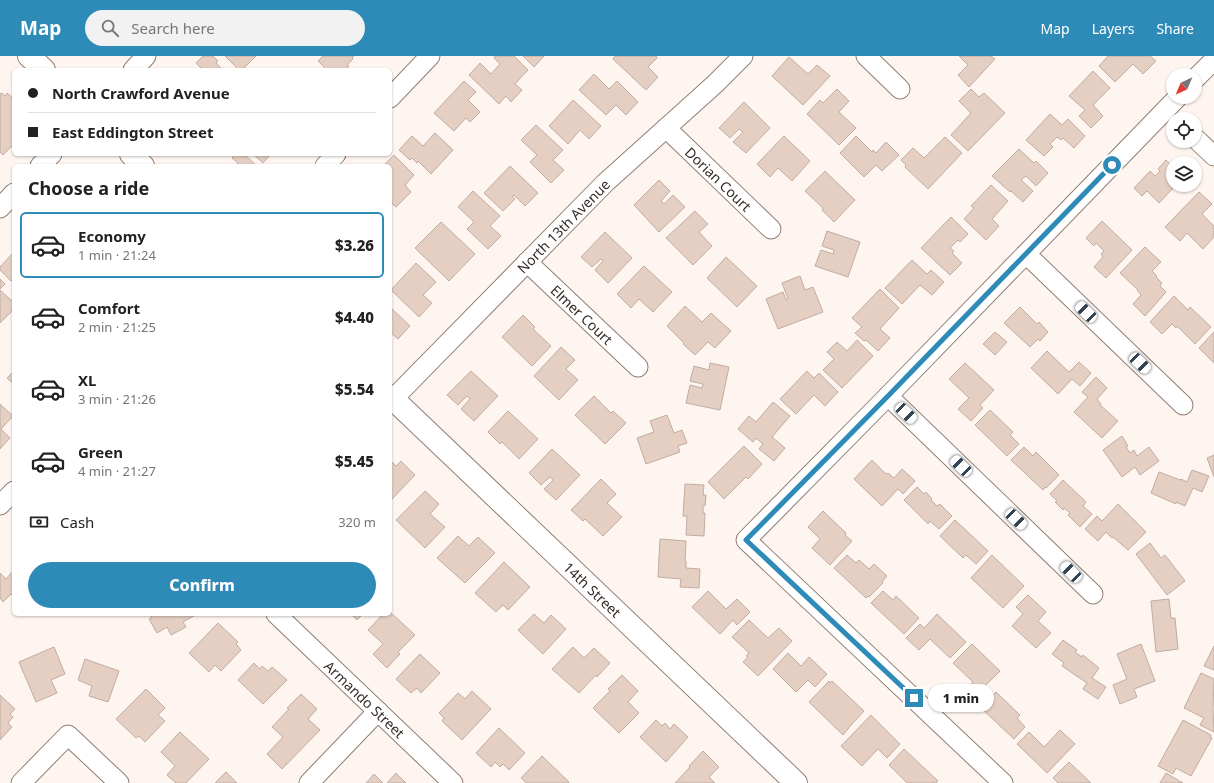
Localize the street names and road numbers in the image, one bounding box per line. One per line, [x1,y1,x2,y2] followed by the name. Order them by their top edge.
[681,142,756,215] street label: Dorian Court
[513,174,614,277] street label: North 13th Avenue
[547,280,617,348] street label: Elmer Court
[560,557,625,621] street label: 14th Street
[321,656,409,742] street label: Armando Street

